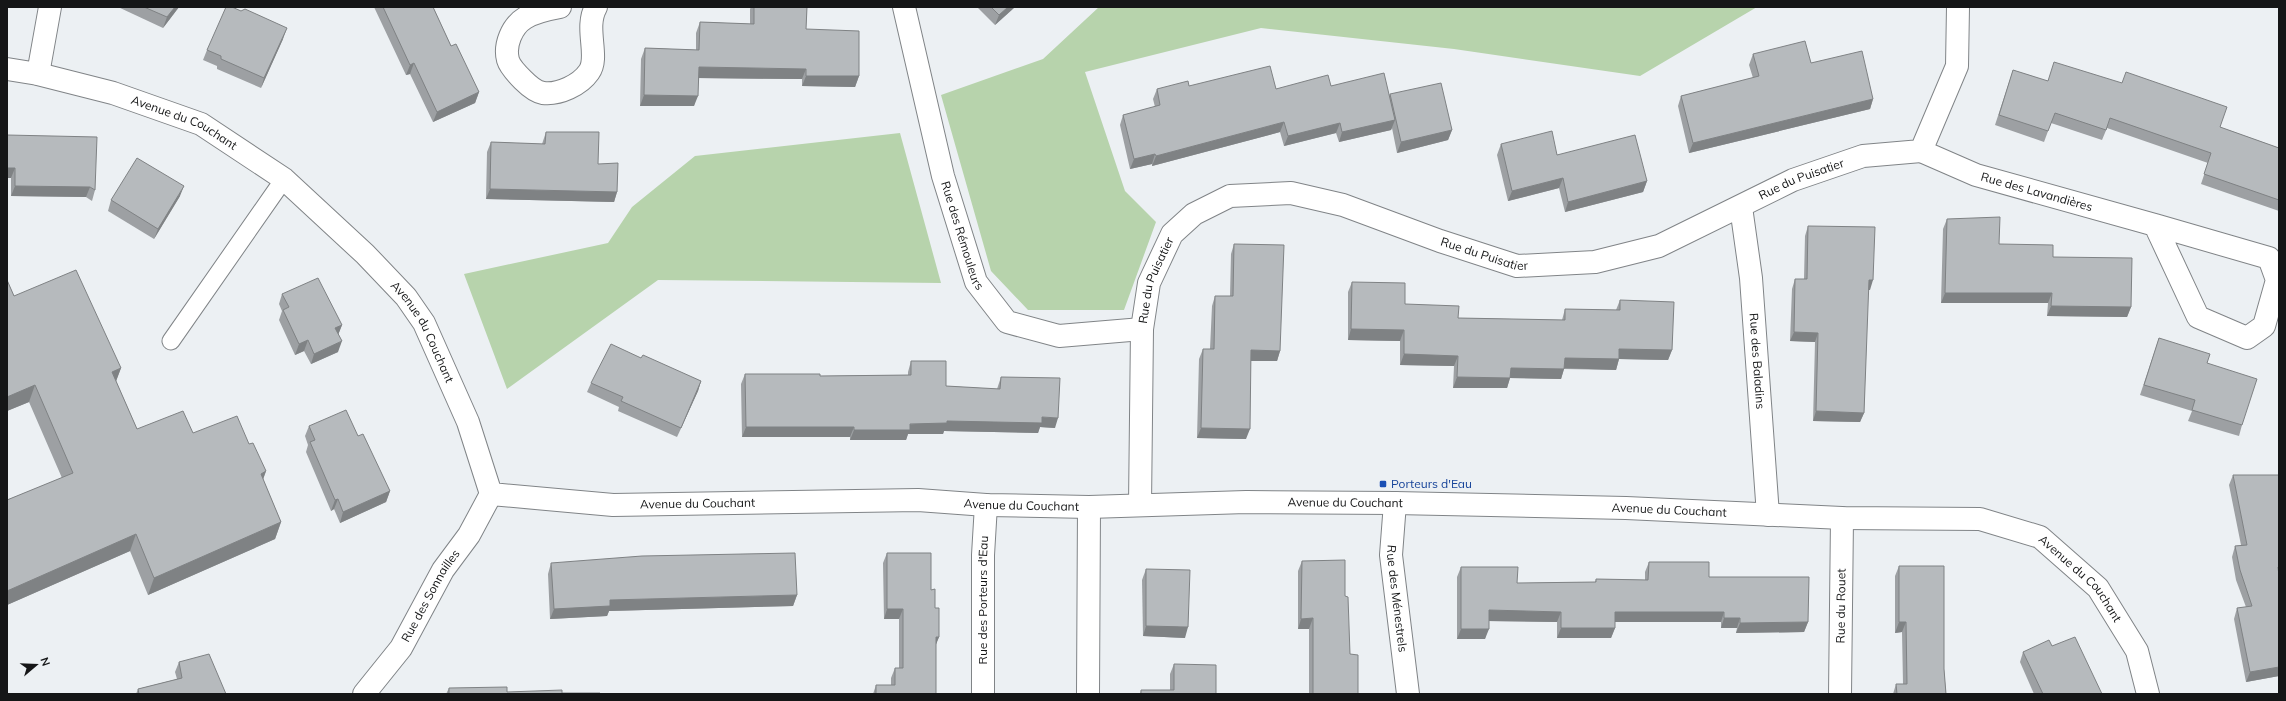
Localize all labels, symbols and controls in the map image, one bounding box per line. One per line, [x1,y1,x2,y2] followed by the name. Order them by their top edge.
[129,92,240,153] street label: Avenue du Couchant
[1756,155,1846,203] street label: Rue du Puisatier
[1979,169,2094,214] street label: Rue des Lavandières
[938,179,987,293] street label: Rue des Rémouleurs
[1135,234,1177,325] street label: Rue du Puisatier
[1439,234,1529,273] street label: Rue du Puisatier
[388,278,458,385] street label: Avenue du Couchant
[1747,313,1768,410] street label: Rue des Baladins
[1391,476,1472,491] place label: Porteurs d'Eau
[1378,479,1388,489] marker: Porteurs d'Eau
[1287,494,1403,510] street label: Avenue du Couchant
[640,495,755,512] street label: Avenue du Couchant
[963,495,1079,514] street label: Avenue du Couchant
[1611,500,1727,520] street label: Avenue du Couchant
[2036,531,2125,625] street label: Avenue du Couchant
[975,535,991,664] street label: Rue des Porteurs d'Eau
[1384,544,1411,653] street label: Rue des Ménestrels
[398,546,463,645] street label: Rue des Sonnailles
[1833,568,1848,644] street label: Rue du Rouet
[16,645,56,685] north arrow
[37,656,53,668] text: N

